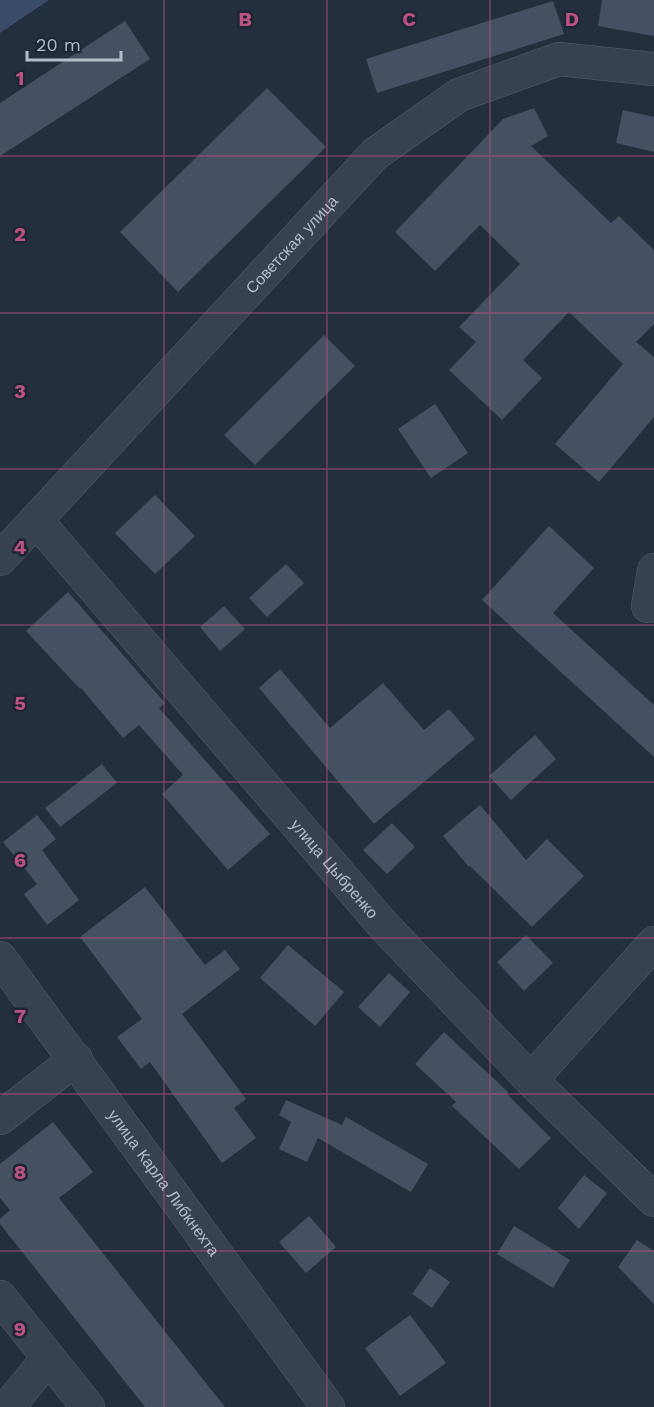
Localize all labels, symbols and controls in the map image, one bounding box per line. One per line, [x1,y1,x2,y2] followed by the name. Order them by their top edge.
[238,7,252,31] text: B
[402,7,416,31] text: C
[565,7,579,31] text: D
[27,24,122,62] scale bar
[36,34,81,55] text: 20 m
[16,66,24,90] text: 1
[242,192,342,298] street label: Советская улица
[14,222,26,246] text: 2
[14,379,26,403] text: 3
[14,535,27,559] text: 4
[14,691,26,715] text: 5
[286,815,382,923] street label: улица Цыбренко
[14,848,26,872] text: 6
[14,1004,26,1028] text: 7
[104,1106,223,1260] street label: улица Карла Либкнехта
[14,1160,26,1184] text: 8
[14,1317,26,1341] text: 9

